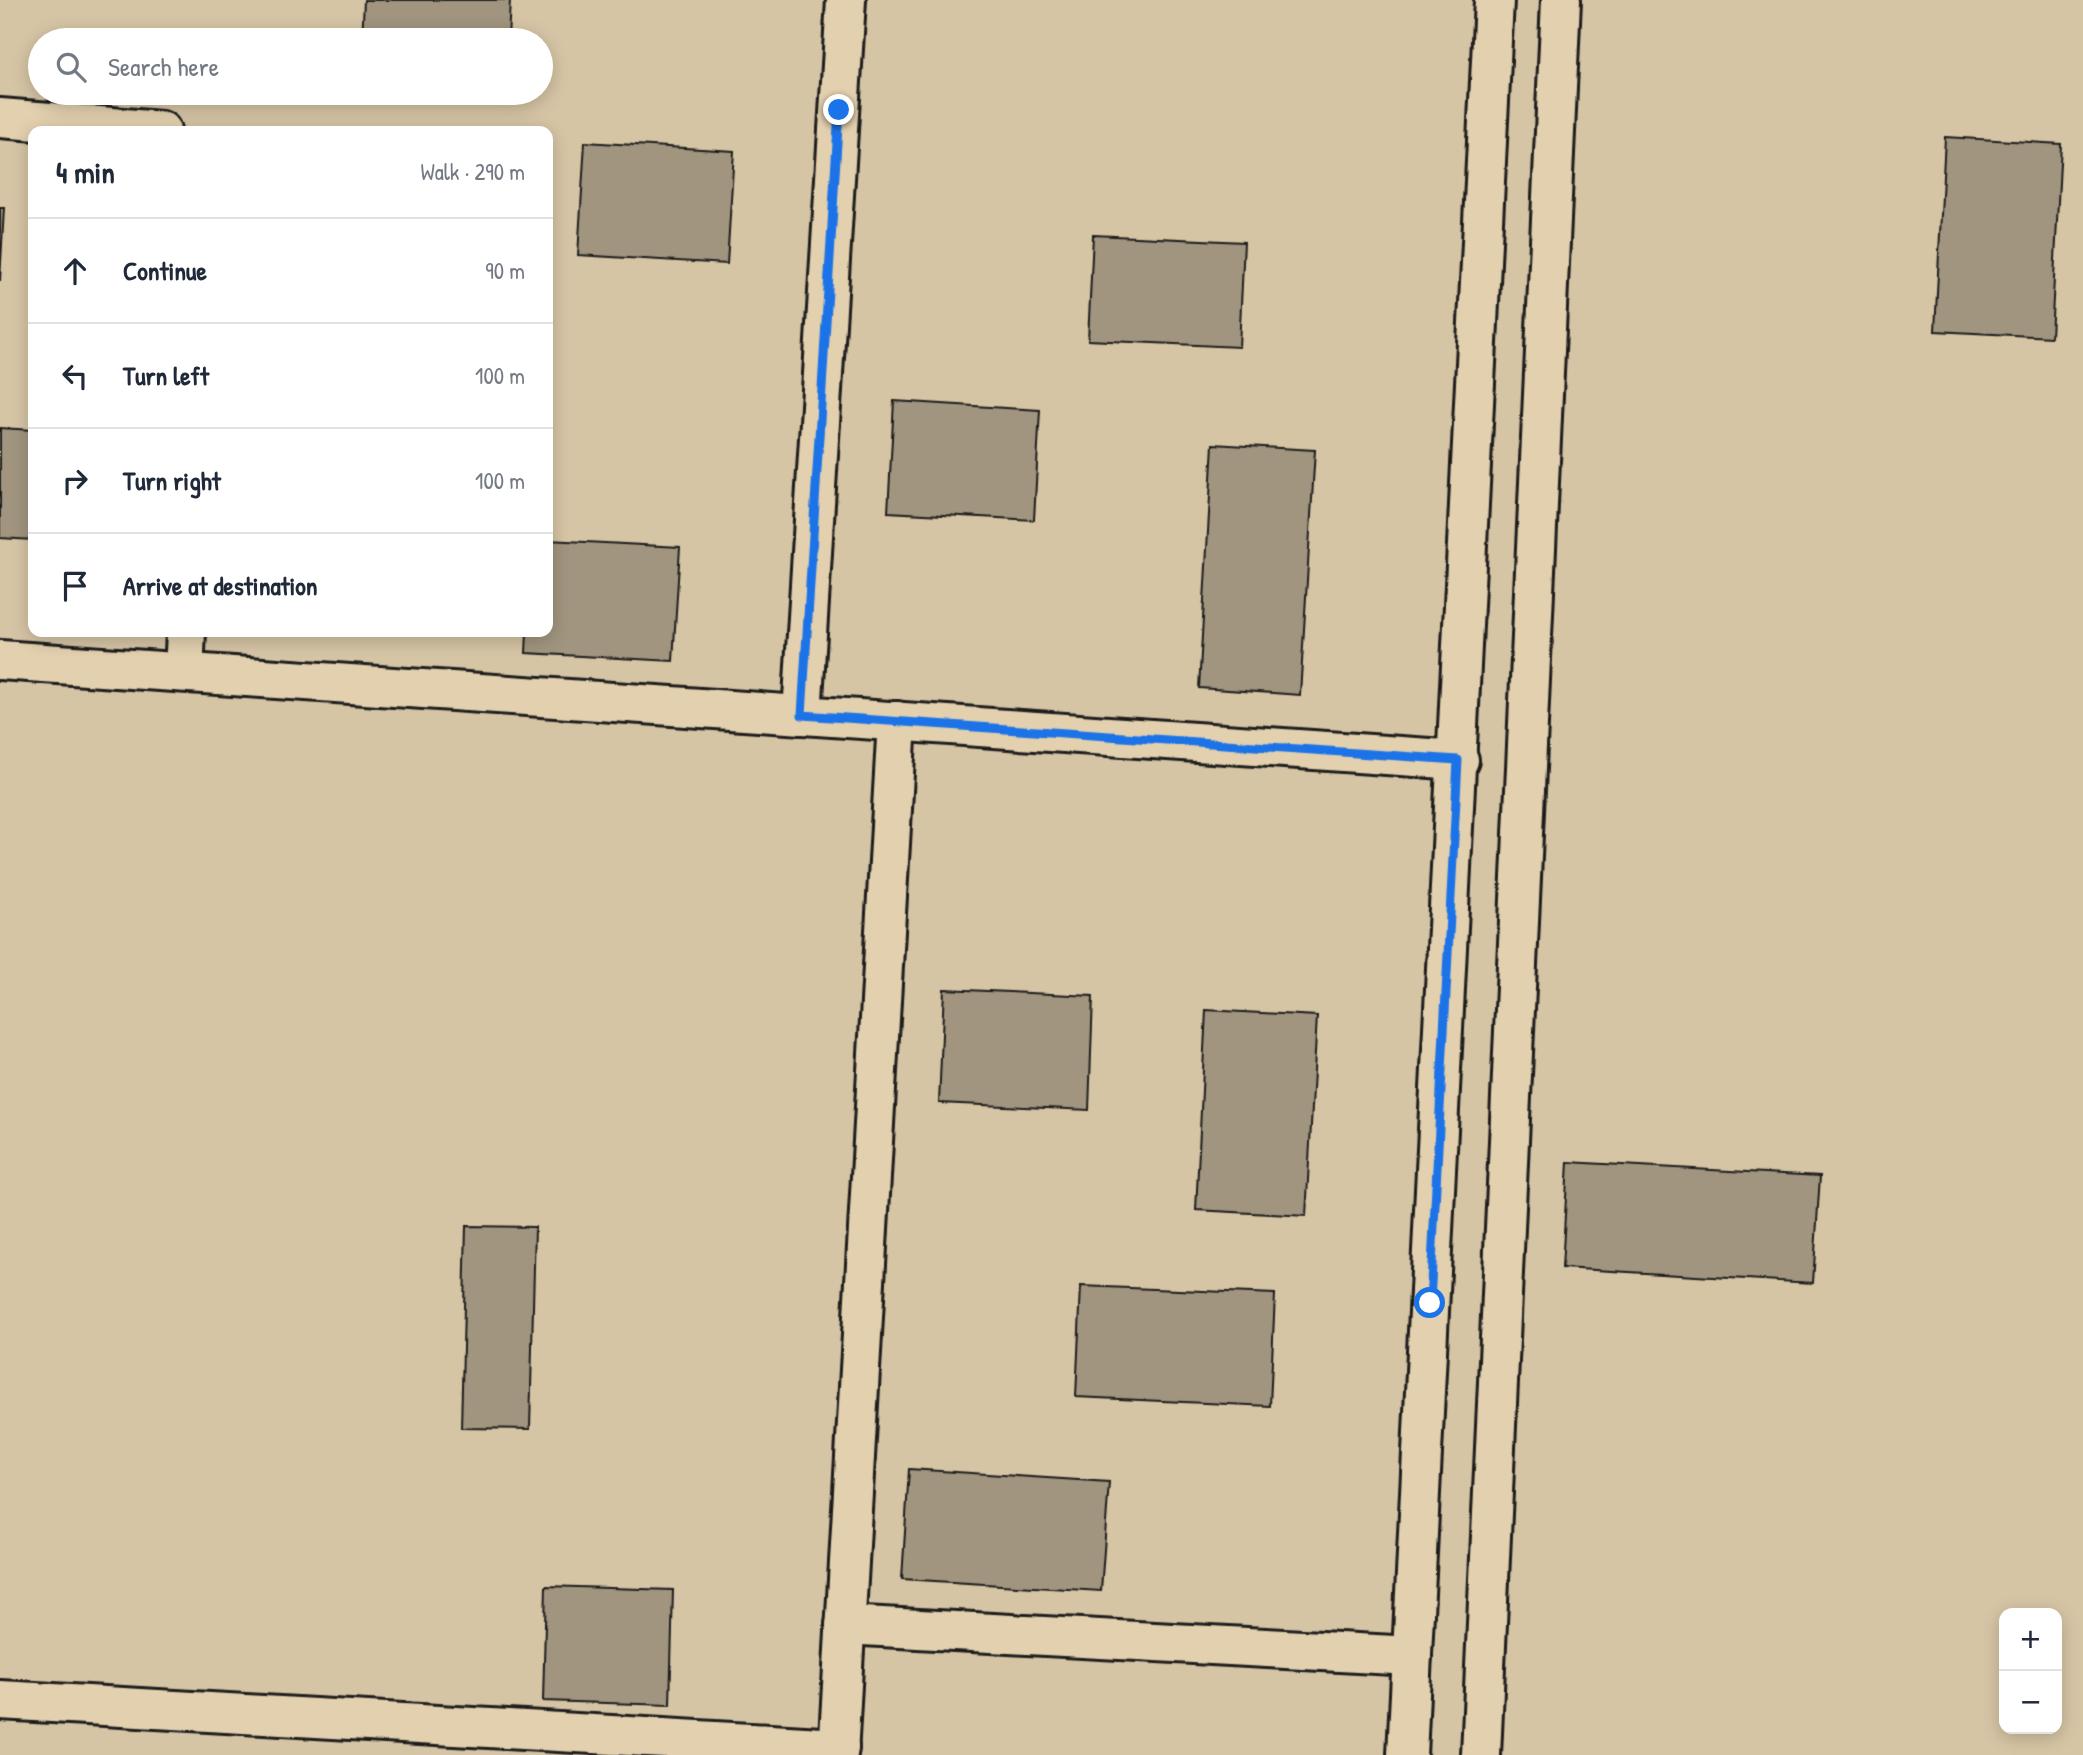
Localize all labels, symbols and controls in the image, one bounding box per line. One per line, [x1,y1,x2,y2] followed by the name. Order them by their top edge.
[28,28,553,105] search box
[52,48,90,86] icon: search
[108,49,219,84] text: Search here
[823,94,854,125] route end
[56,152,115,192] text: 4 min
[421,156,525,187] text: Walk · 290 m
[56,252,94,290] icon: ahead
[123,253,207,288] text: Continue
[485,255,525,286] text: 90 m
[56,357,94,395] icon: left
[123,358,209,393] text: Turn left
[475,360,525,391] text: 100 m
[56,462,94,500] icon: right
[123,463,221,498] text: Turn right
[475,465,525,496] text: 100 m
[56,567,94,605] icon: arrive
[123,568,318,603] text: Arrive at destination
[1414,1287,1445,1318] route start
[1999,1608,2062,1734] map controls
[1999,1608,2062,1671] button: +
[1999,1671,2062,1734] button: −

